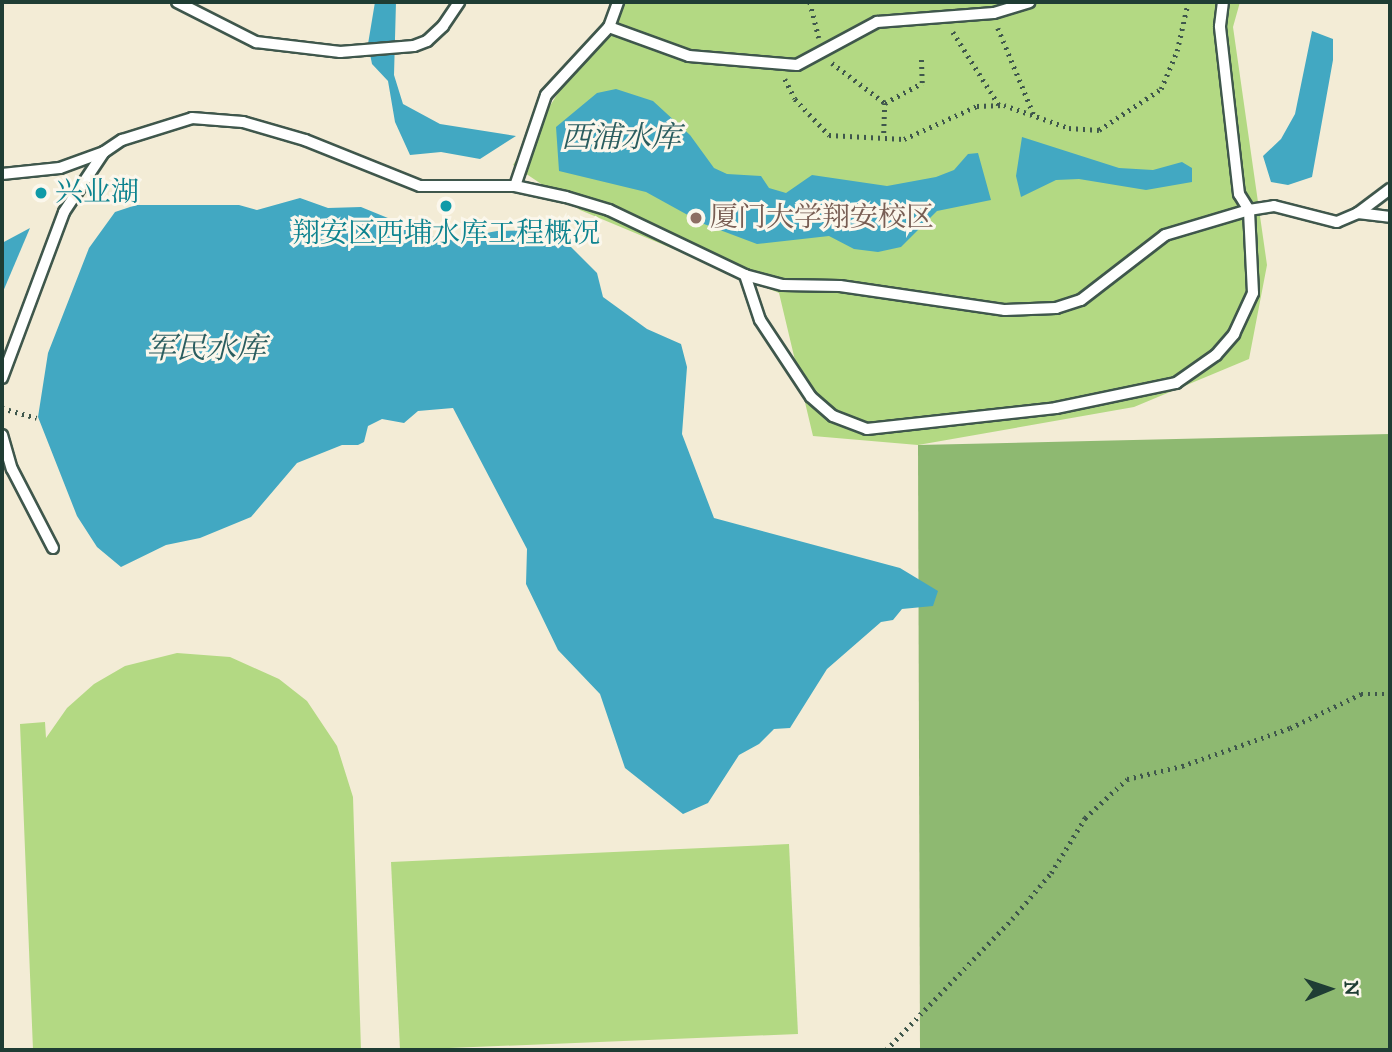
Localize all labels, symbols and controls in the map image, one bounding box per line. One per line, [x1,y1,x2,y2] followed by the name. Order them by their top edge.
[561,121,681,157] water label: 西浦水库
[55,176,139,210] place label: 兴业湖
[33,185,49,201] marker: 兴业湖
[438,198,454,214] marker: 翔安区西埔水库工程概况
[710,201,934,235] place label: 厦门大学翔安校区
[688,210,704,226] marker: 厦门大学翔安校区
[292,217,600,251] place label: 翔安区西埔水库工程概况
[146,332,266,368] water label: 军民水库
[1294,954,1364,1024] north arrow
[1339,980,1362,996] text: N

